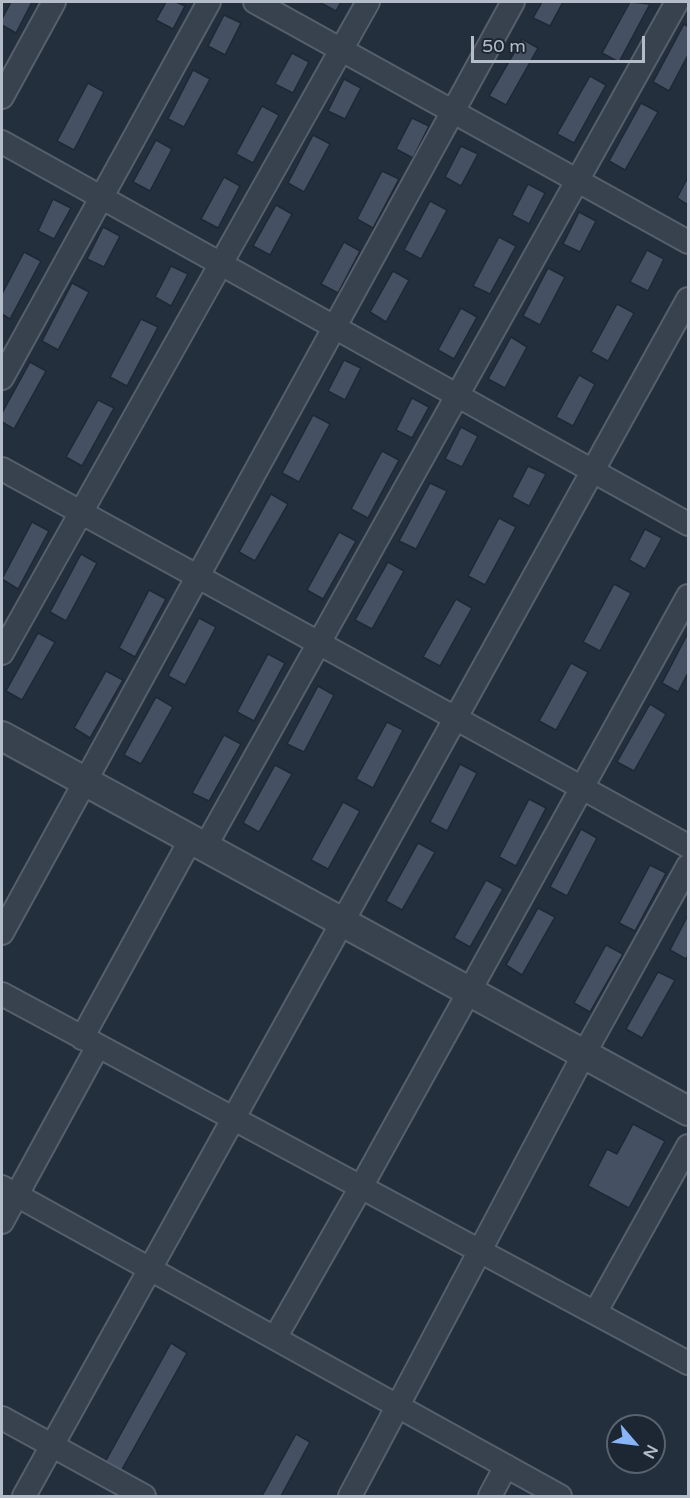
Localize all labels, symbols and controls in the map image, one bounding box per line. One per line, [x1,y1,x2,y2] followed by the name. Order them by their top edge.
[474,24,648,62] scale bar
[482,35,526,57] text: 50 m
[606,1414,666,1474] north arrow
[638,1441,662,1462] text: N

